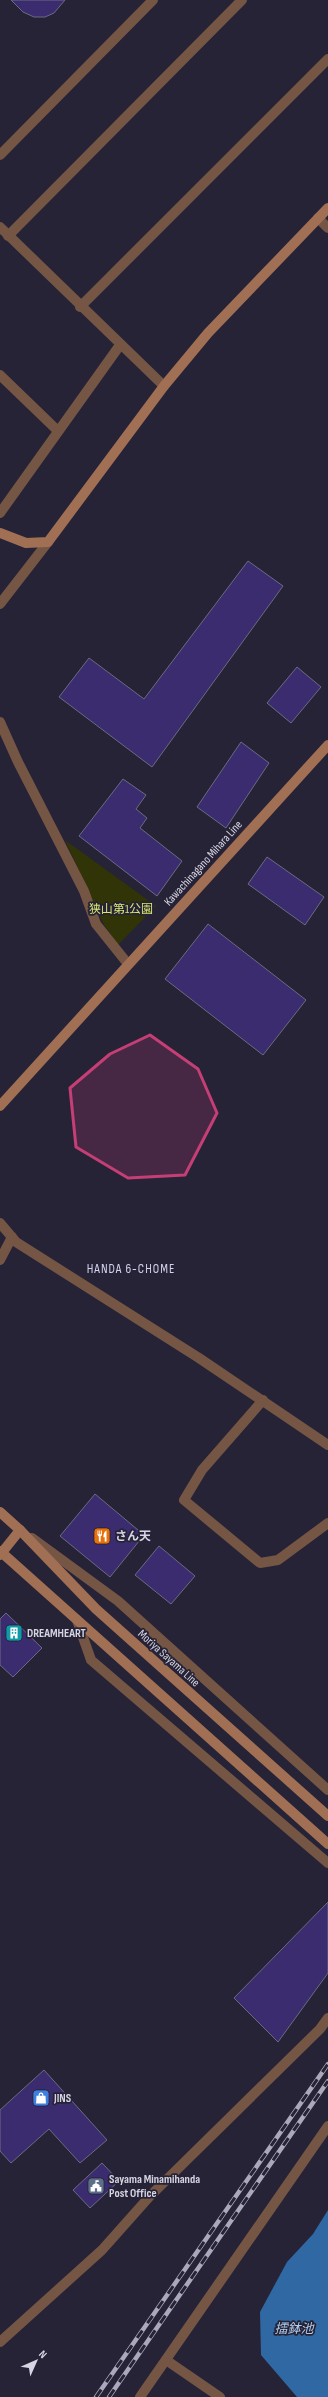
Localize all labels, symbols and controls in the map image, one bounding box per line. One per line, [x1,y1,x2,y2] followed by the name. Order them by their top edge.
[161,817,246,909] street label: Kawachinagano Mihara Line
[89,902,153,917] park label: 狭山第1公園
[87,1261,175,1277] district label: HANDA 6-CHOME
[92,1526,112,1546] restaurant icon: さん天
[115,1529,151,1544] place label: さん天
[4,1623,24,1643] building icon: DREAMHEART
[27,1626,86,1641] place label: DREAMHEART
[135,1627,203,1690] street label: Moriya Sayama Line
[31,2088,51,2108] shop icon: JINS
[53,2091,72,2106] place label: JINS
[109,2172,200,2201] place label: Sayama Minamihanda Post Office
[86,2176,106,2196] public building icon: Sayama Minamihanda Post Office
[274,2321,315,2337] water label: 擂鉢池
[16,2341,56,2381] north arrow
[36,2348,49,2361] text: N

